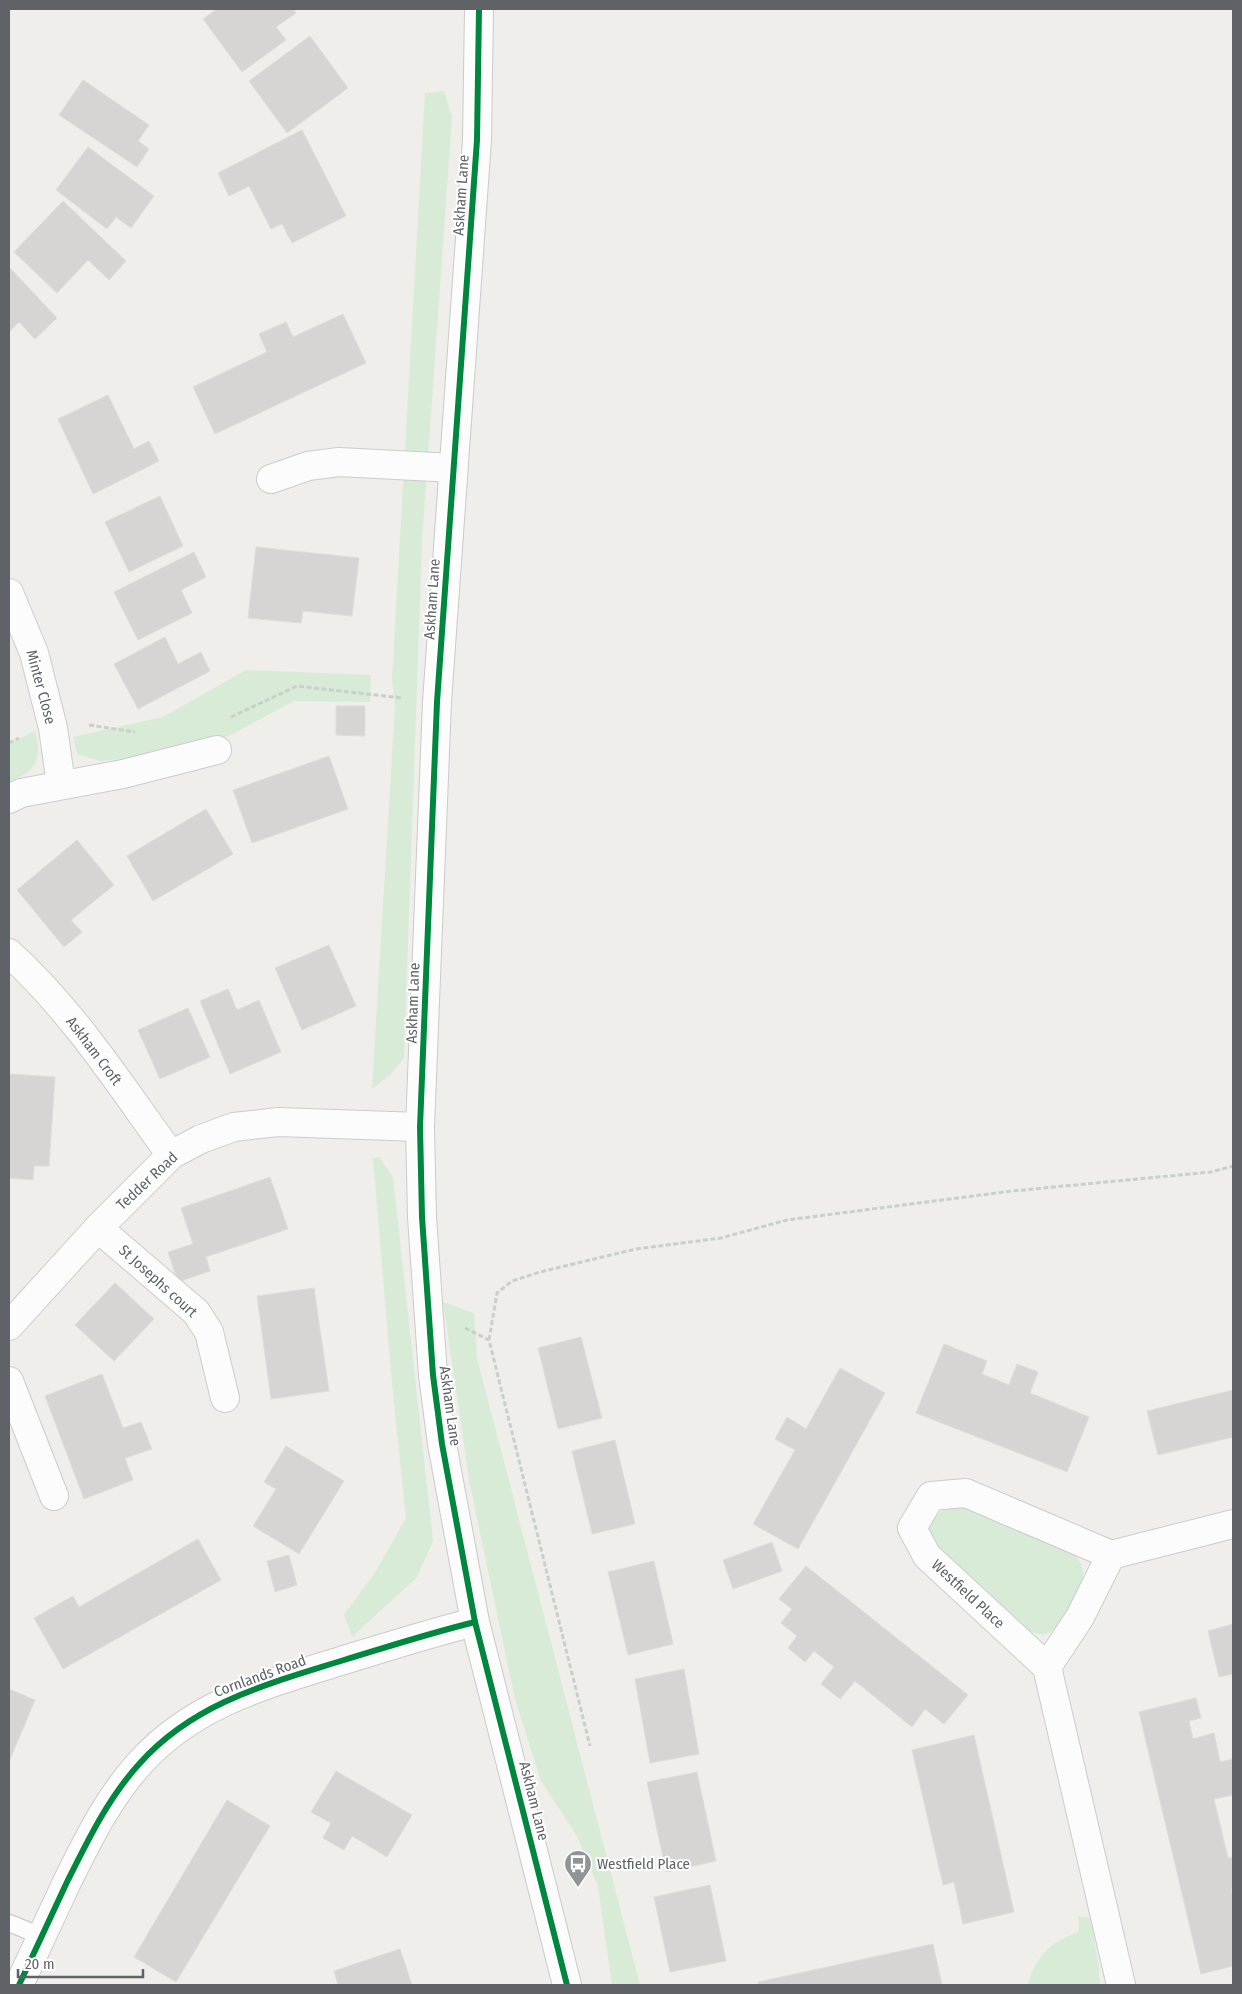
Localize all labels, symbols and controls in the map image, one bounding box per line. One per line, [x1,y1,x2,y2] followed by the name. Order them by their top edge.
[449,154,473,236] street label: Askham Lane
[420,558,444,640] street label: Askham Lane
[22,648,60,726] street label: Minter Close
[403,962,423,1044] street label: Askham Lane
[62,1013,126,1089] street label: Askham Croft
[113,1148,181,1214] street label: Tedder Road
[115,1241,201,1321] street label: St Josephs court
[435,1365,465,1447] street label: Askham Lane
[928,1556,1008,1632] street label: Westfield Place
[212,1651,308,1701] street label: Cornlands Road
[515,1760,553,1842] street label: Askham Lane
[563,1849,593,1888] bus stop icon: Westfield Place
[597,1855,690,1873] place label: Westfield Place
[18,1946,142,1978] scale bar
[25,1955,55,1973] text: 20 m

